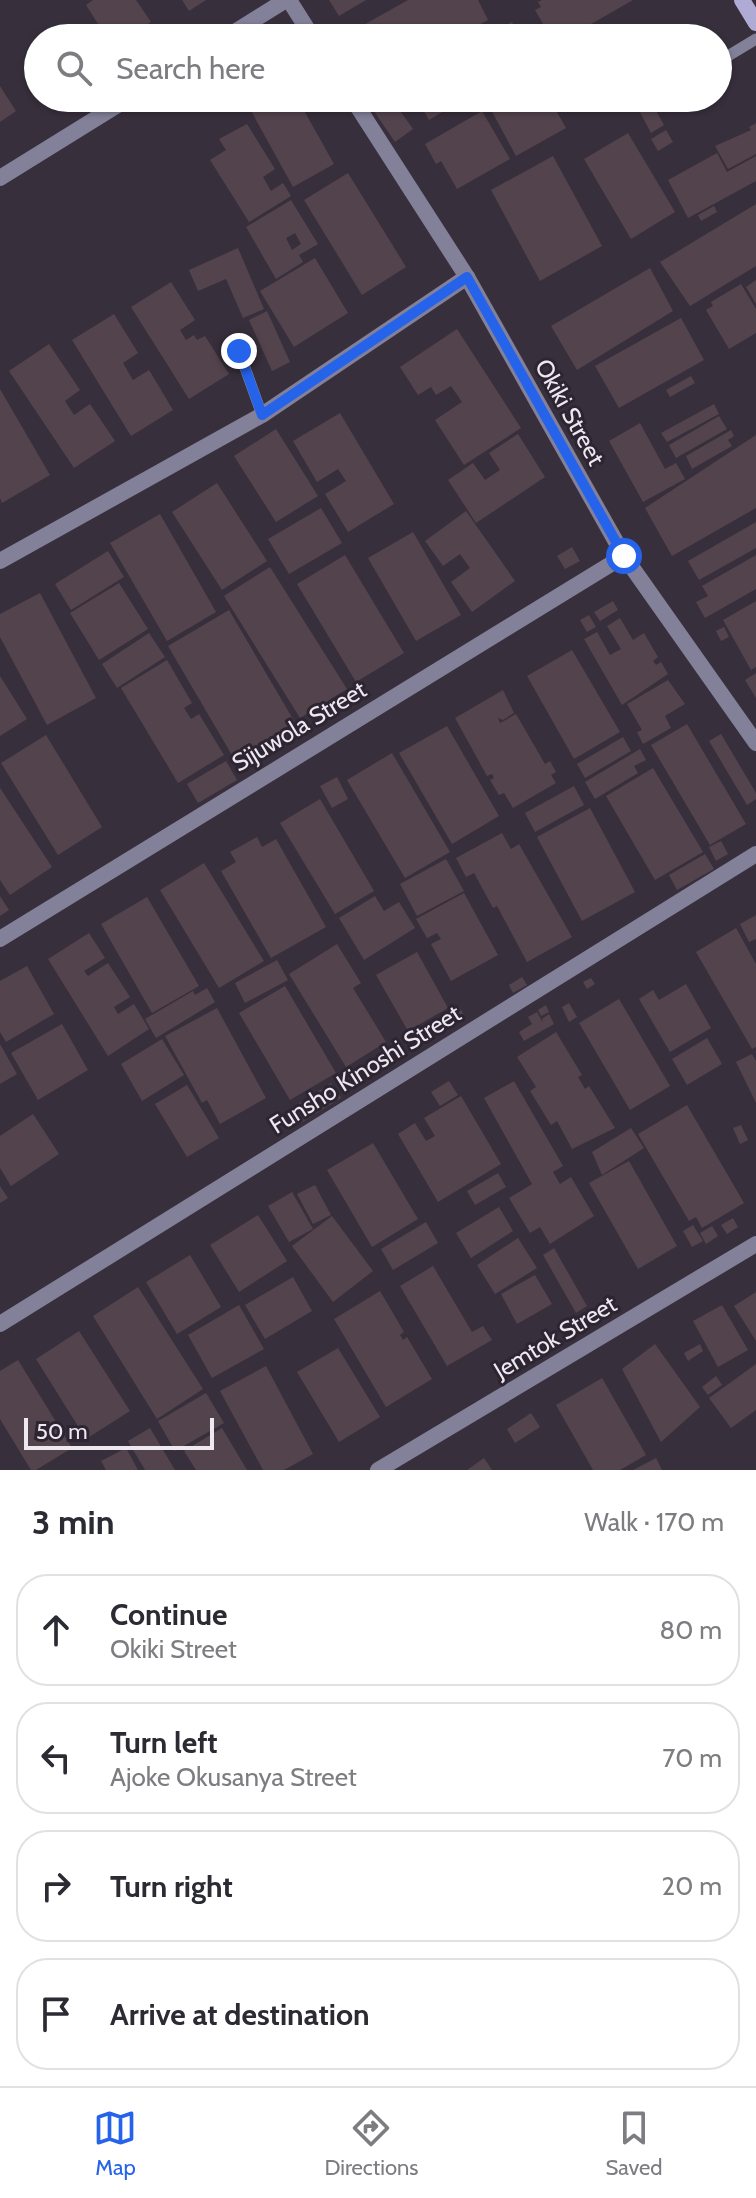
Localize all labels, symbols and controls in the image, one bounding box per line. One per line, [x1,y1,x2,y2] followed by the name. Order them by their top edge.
[24,24,732,112] search box
[52,46,96,90] icon: search
[116,50,265,87] text: Search here
[221,333,257,369] route end
[529,354,611,470] street label: Okiki Street
[606,538,642,574] route start
[227,675,371,777] street label: Sijuwola Street
[264,998,466,1140] street label: Funsho Kinoshi Street
[488,1289,622,1385] street label: Jemtok Street
[24,1414,214,1450] scale bar
[36,1418,88,1445] text: 50 m
[32,1501,114,1543] text: 3 min
[584,1506,724,1538] text: Walk · 170 m
[110,1596,227,1633] text: Continue
[34,1608,78,1652] icon: ahead
[659,1614,722,1646] text: 80 m
[110,1633,237,1665] text: Okiki Street
[110,1724,218,1761] text: Turn left
[34,1736,78,1780] icon: left
[662,1742,722,1774] text: 70 m
[110,1761,357,1793] text: Ajoke Okusanya Street
[34,1864,78,1908] icon: right
[110,1868,233,1905] text: Turn right
[662,1870,722,1902] text: 20 m
[34,1992,78,2036] icon: arrive
[110,1996,370,2033] text: Arrive at destination
[93,2106,137,2181] tab: Map
[324,2106,418,2181] tab: Directions
[605,2106,663,2181] tab: Saved

